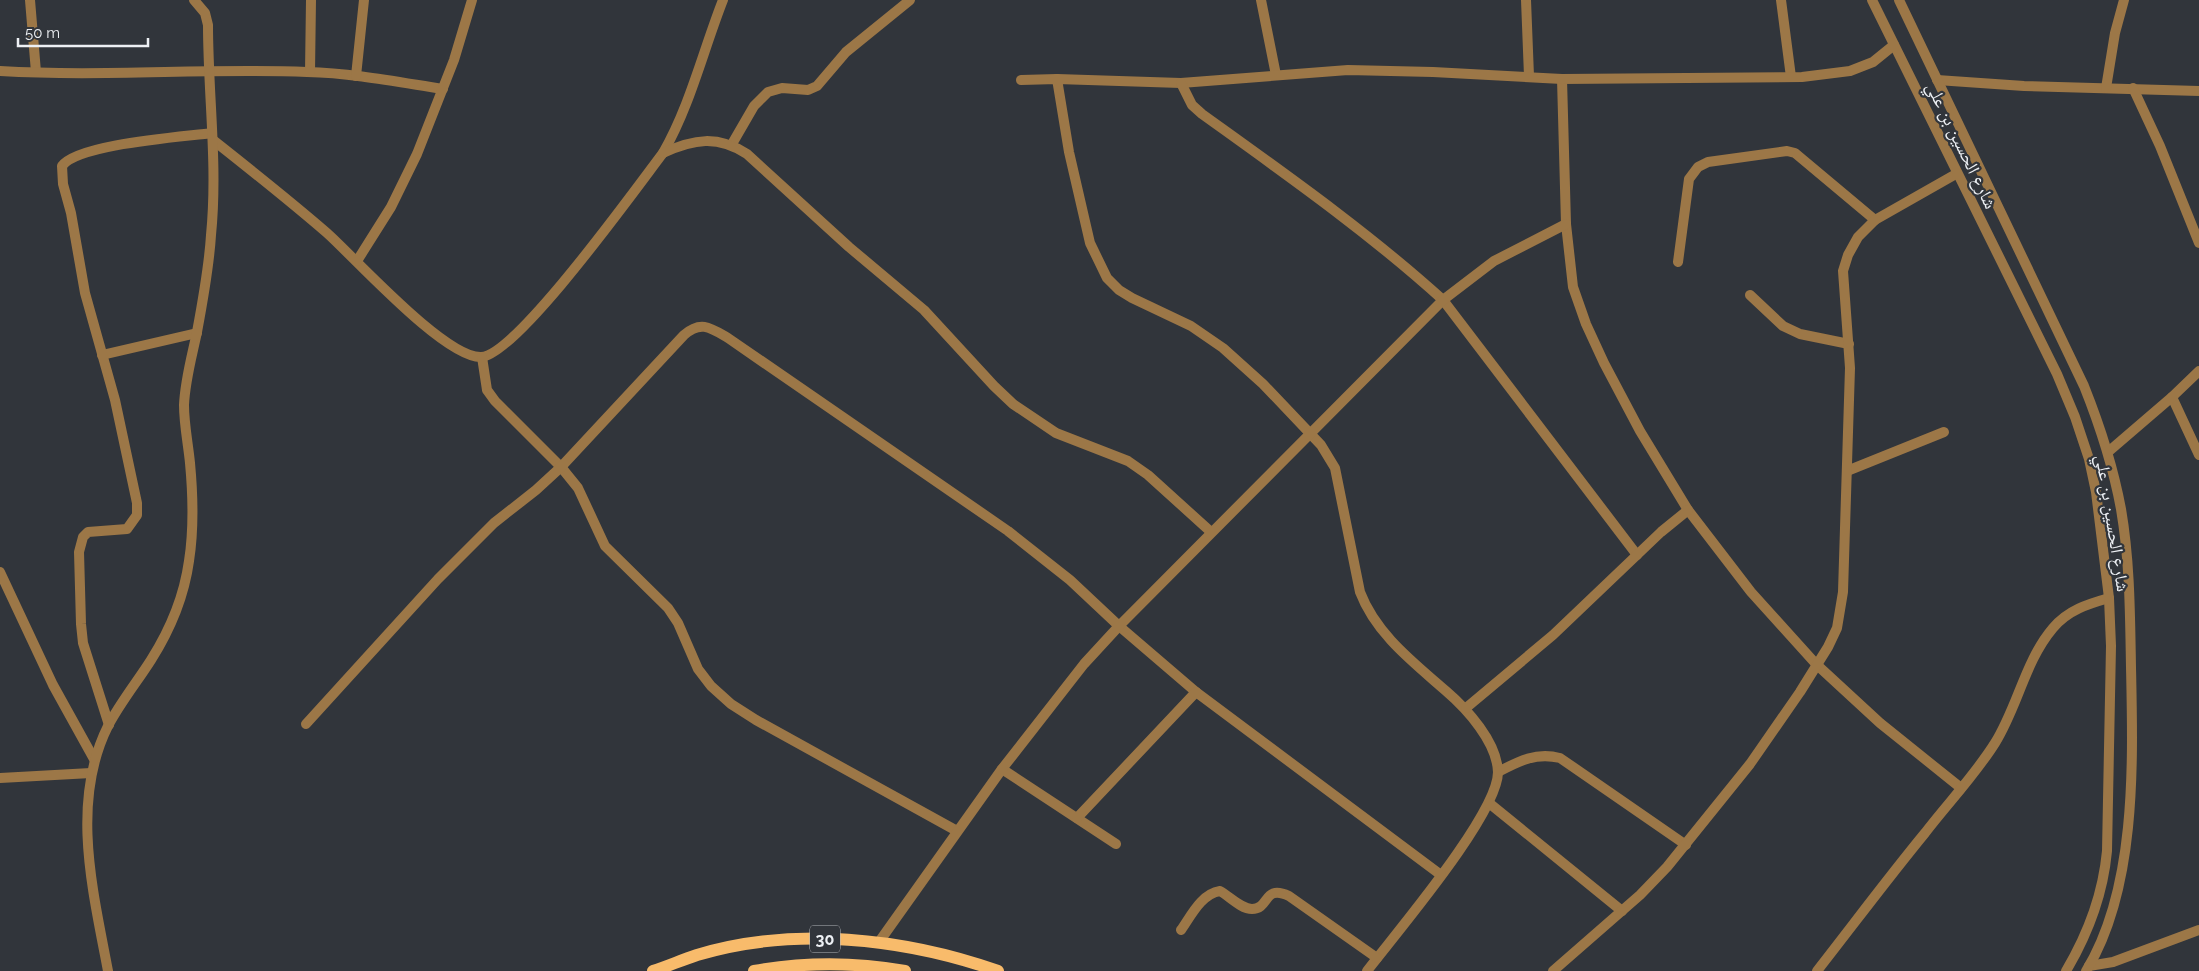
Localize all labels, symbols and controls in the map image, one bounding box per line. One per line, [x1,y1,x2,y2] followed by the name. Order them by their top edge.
[18,15,148,47] scale bar
[25,24,60,42] text: 50 m
[1918,78,2002,214] street label: شارع الحسين بن علي
[2087,453,2134,594] street label: شارع الحسين بن علي
[810,926,840,952] road number: 30

